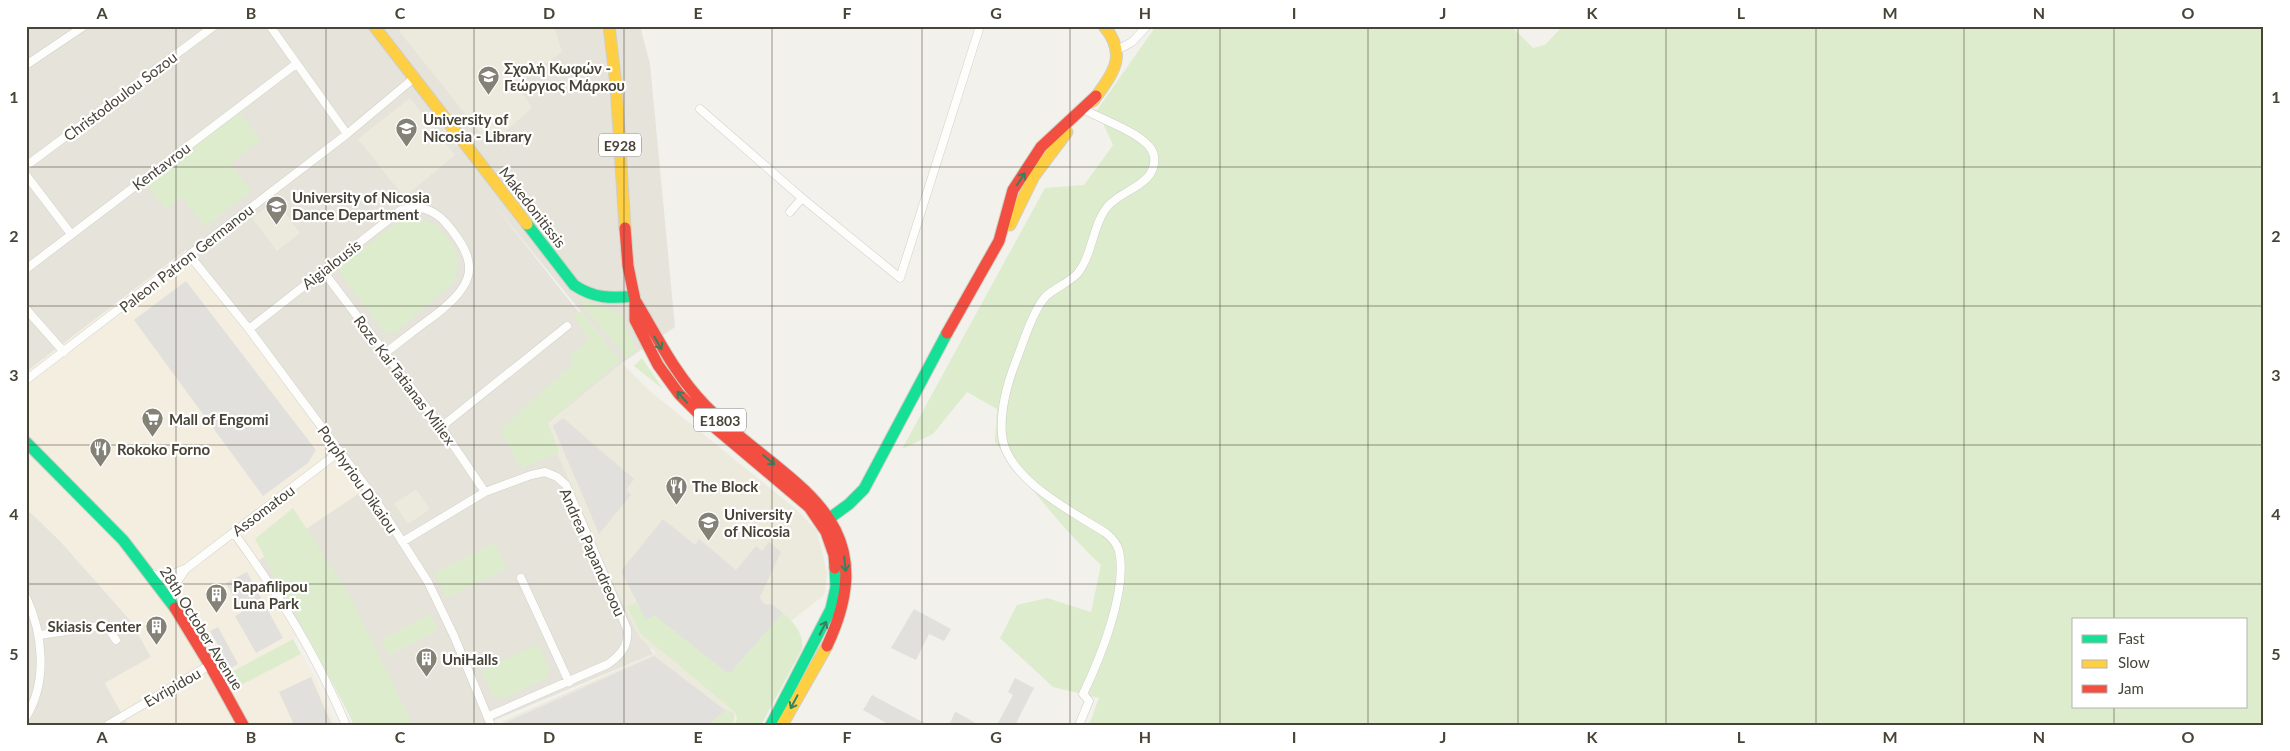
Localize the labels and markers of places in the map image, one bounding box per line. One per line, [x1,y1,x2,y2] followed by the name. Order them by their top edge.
[504,59,625,94] place label: Σχολή Κωφών - Γεώργιος Μάρκου
[476,65,500,96] school or university icon: Σχολή Κωφών - Γεώργιος Μάρκου
[423,110,532,145] place label: University of Nicosia - Library
[395,116,419,147] school or university icon: University of Nicosia - Library
[292,188,430,223] place label: University of Nicosia Dance Department
[264,194,288,225] school or university icon: University of Nicosia Dance Department
[141,407,165,438] supermarket icon: Mall of Engomi
[169,410,269,428] place label: Mall of Engomi
[89,437,113,468] restaurant icon: Rokoko Forno
[117,440,210,458] place label: Rokoko Forno
[664,474,688,505] restaurant icon: The Block
[692,477,759,495] place label: The Block
[724,505,792,540] place label: University of Nicosia
[696,511,720,542] school or university icon: University of Nicosia
[233,577,308,612] place label: Papafilipou Luna Park
[205,583,229,614] building icon: Papafilipou Luna Park
[145,614,169,645] building icon: Skiasis Center
[48,617,141,635] place label: Skiasis Center
[414,647,438,678] building icon: UniHalls
[442,650,498,668] place label: UniHalls

